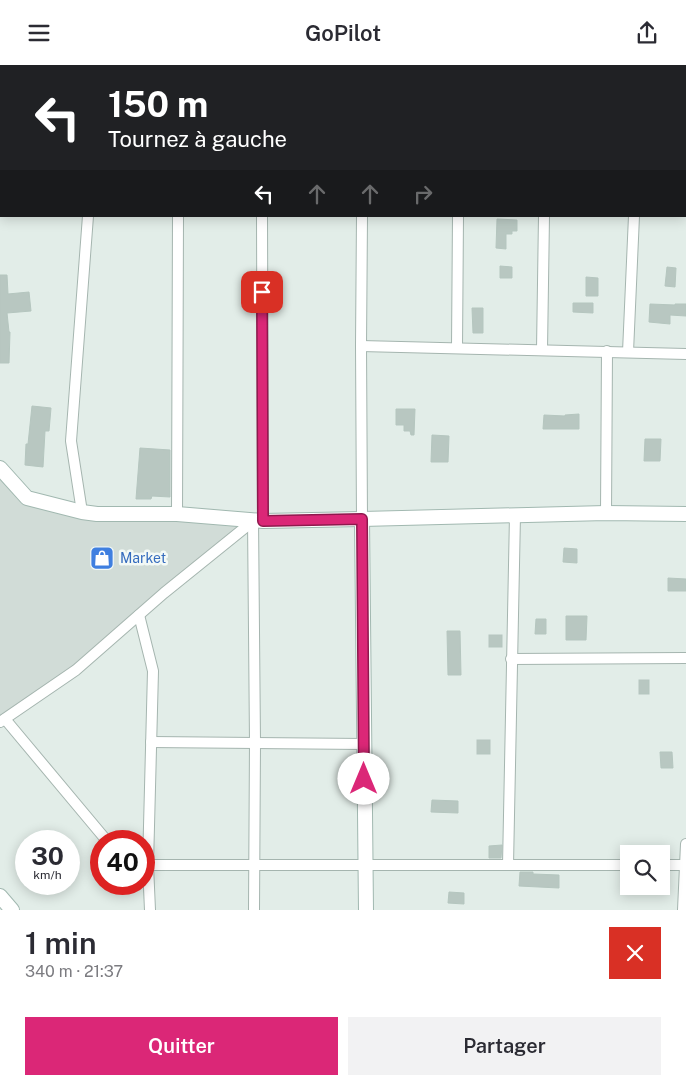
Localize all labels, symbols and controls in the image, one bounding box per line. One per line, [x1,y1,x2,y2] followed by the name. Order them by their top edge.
[25,19,53,47] icon: menu
[633,19,661,47] icon: share
[305,20,381,46] text: GoPilot
[108,84,208,125] text: 150 m
[25,85,90,150] icon: left
[108,126,287,152] text: Tournez à gauche
[250,180,278,208] icon: left
[303,180,331,208] icon: ahead
[356,180,384,208] icon: ahead
[409,180,437,208] icon: right
[241,271,283,313] pin
[248,278,276,306] icon: arrive
[89,545,115,571] shop icon: Market
[120,550,166,566] place label: Market
[337,752,389,804] position arrow
[90,830,155,895] speed limit sign: 40
[31,841,64,871] text: 30
[620,845,670,895] map controls
[620,845,670,895] button: search
[33,868,62,882] text: km/h
[25,925,96,961] text: 1 min
[609,927,661,979] button: close
[25,962,123,981] text: 340 m · 21:37
[25,1017,338,1075] button: Quitter
[348,1017,661,1075] button: Partager

